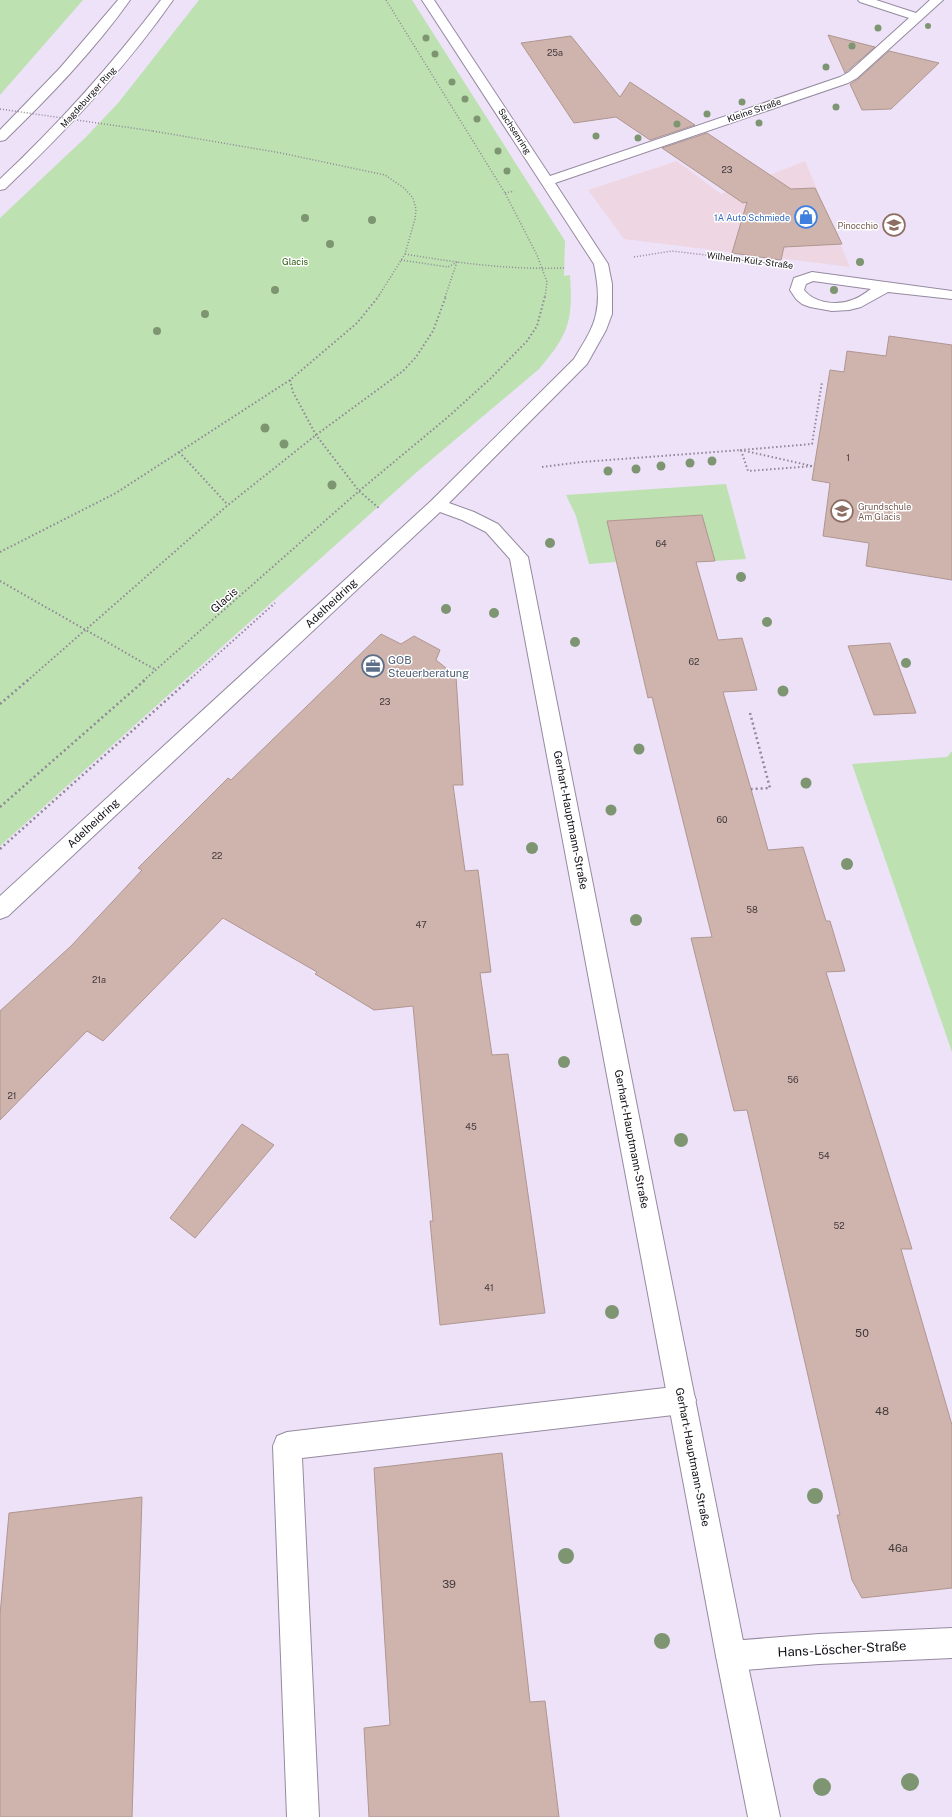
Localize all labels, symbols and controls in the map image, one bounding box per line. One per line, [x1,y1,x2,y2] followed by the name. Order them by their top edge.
[547,47,563,58] house number: 25a
[58,64,119,130] street label: Magdeburger Ring
[725,96,783,124] street label: Kleine Straße
[496,106,534,156] street label: Sachsenring
[721,164,733,175] house number: 23
[793,204,819,230] shop icon: 1A Auto Schmiede
[714,212,790,223] place label: 1A Auto Schmiede
[881,212,907,238] school or university icon: Pinocchio
[838,220,878,231] place label: Pinocchio
[706,249,794,271] street label: Wilhelm-Külz-Straße
[282,256,308,267] park label: Glacis
[846,452,850,463] house number: 1
[829,498,855,524] school or university icon: Grundschule Am Glacis
[858,501,911,522] place label: Grundschule Am Glacis
[655,538,667,549] house number: 64
[303,576,359,630] street label: Adelheidring
[208,585,240,615] street label: Glacis
[360,653,386,679] office icon: GOB Steuerberatung
[388,654,469,679] place label: GOB Steuerberatung
[689,656,699,667] house number: 62
[379,696,391,707] house number: 23
[552,749,590,891] street label: Gerhart-Hauptmann-Straße
[65,796,121,850] street label: Adelheidring
[716,814,728,825] house number: 60
[212,850,222,861] house number: 22
[746,904,758,915] house number: 58
[415,919,427,930] house number: 47
[92,974,106,985] house number: 21a
[613,1068,651,1210] street label: Gerhart-Hauptmann-Straße
[787,1074,799,1085] house number: 56
[7,1090,17,1101] house number: 21
[465,1121,477,1132] house number: 45
[818,1150,830,1161] house number: 54
[833,1220,845,1231] house number: 52
[484,1282,494,1293] house number: 41
[855,1327,869,1339] house number: 50
[674,1386,712,1528] street label: Gerhart-Hauptmann-Straße
[875,1405,889,1417] house number: 48
[888,1542,908,1554] house number: 46a
[442,1578,456,1590] house number: 39
[777,1638,907,1660] street label: Hans-Löscher-Straße

